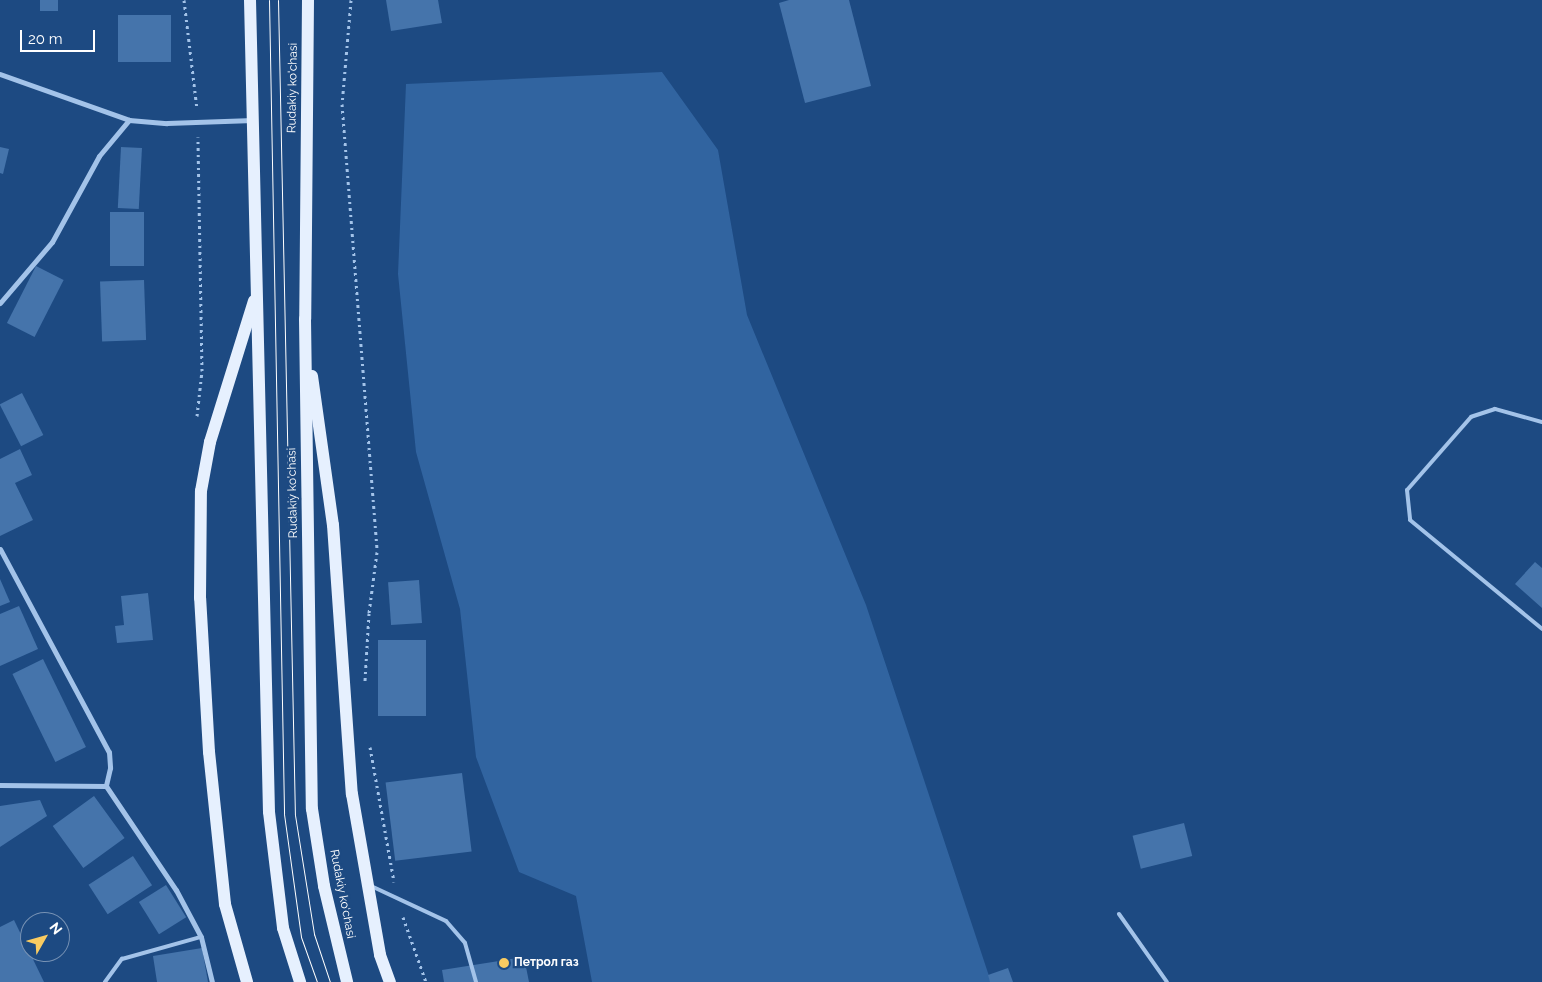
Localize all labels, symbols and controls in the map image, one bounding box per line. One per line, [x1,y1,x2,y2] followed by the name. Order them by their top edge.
[22,20,98,52] scale bar
[28,30,63,48] text: 20 m
[285,42,301,134] street label: Rudakiy ko'chasi
[285,447,301,539] street label: Rudakiy ko'chasi
[326,848,358,940] street label: Rudakiy ko'chasi
[20,912,70,962] north arrow
[46,919,66,938] text: N
[514,956,579,970] place label: Петрол газ
[498,957,510,969] marker: Петрол газ

